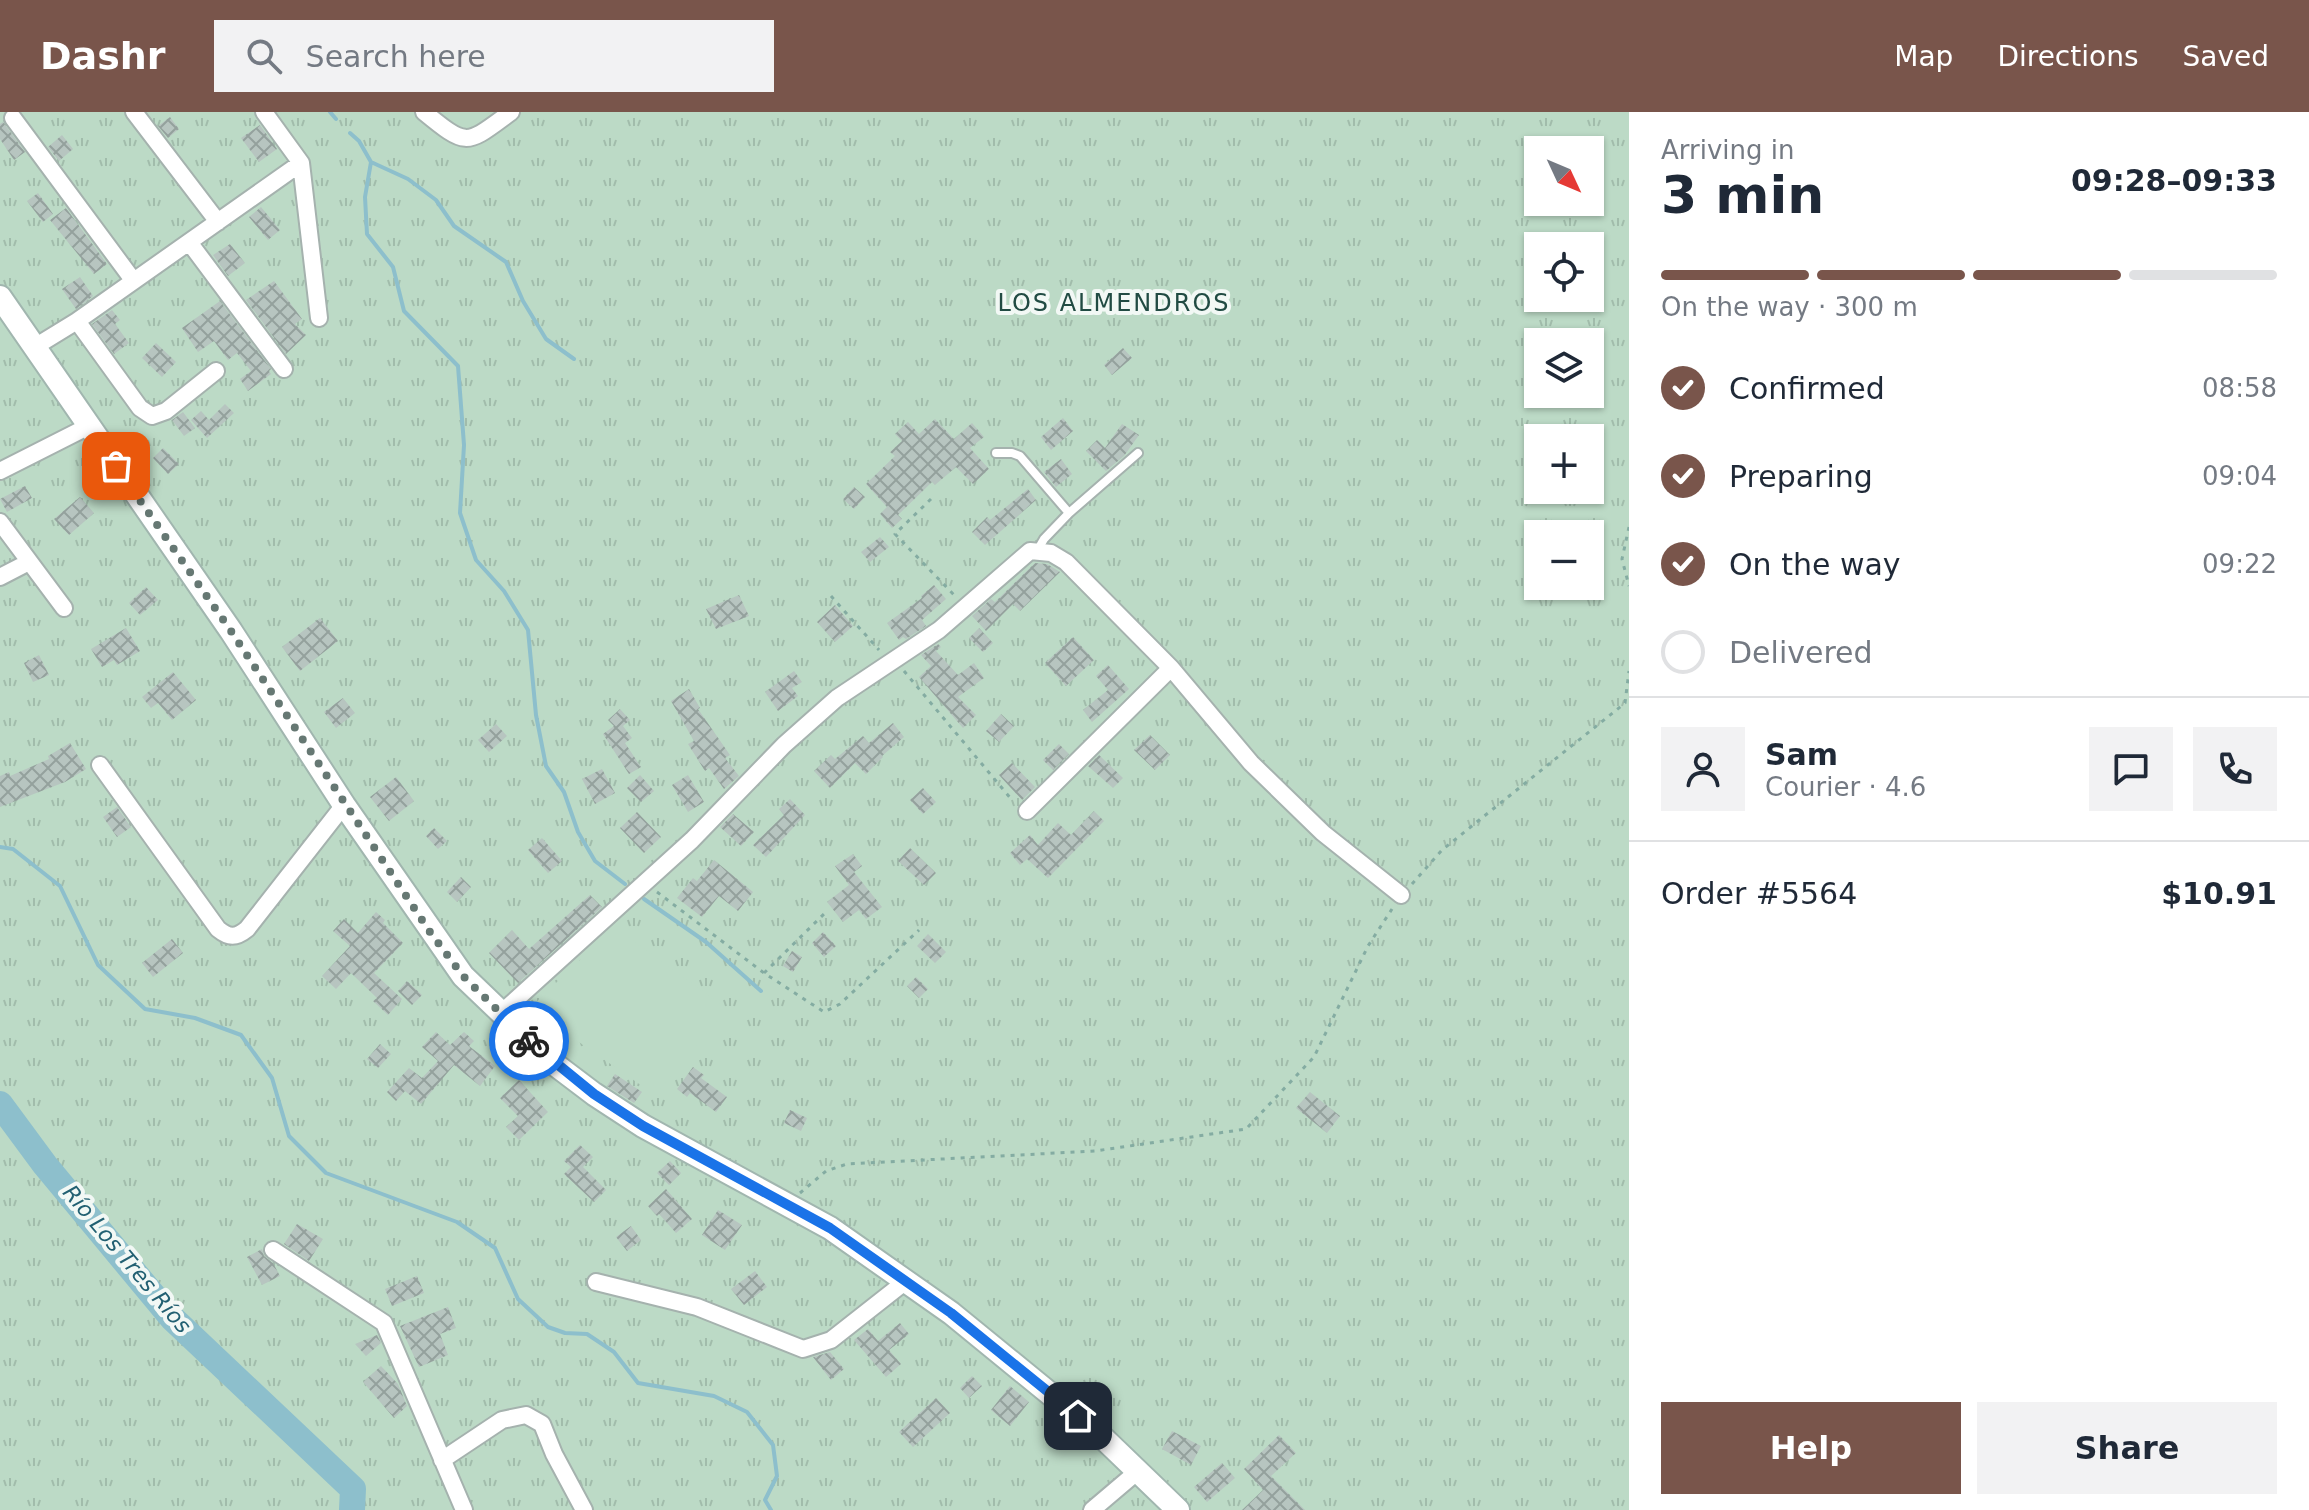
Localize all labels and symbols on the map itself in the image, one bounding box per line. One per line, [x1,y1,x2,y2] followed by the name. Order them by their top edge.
[1524,136,1604,216] north arrow
[997,289,1231,317] district label: LOS ALMENDROS
[82,432,150,500] pin
[489,1001,569,1081] courier
[58,1180,196,1338] water label: Río Los Tres Ríos
[1044,1382,1112,1450] pin

